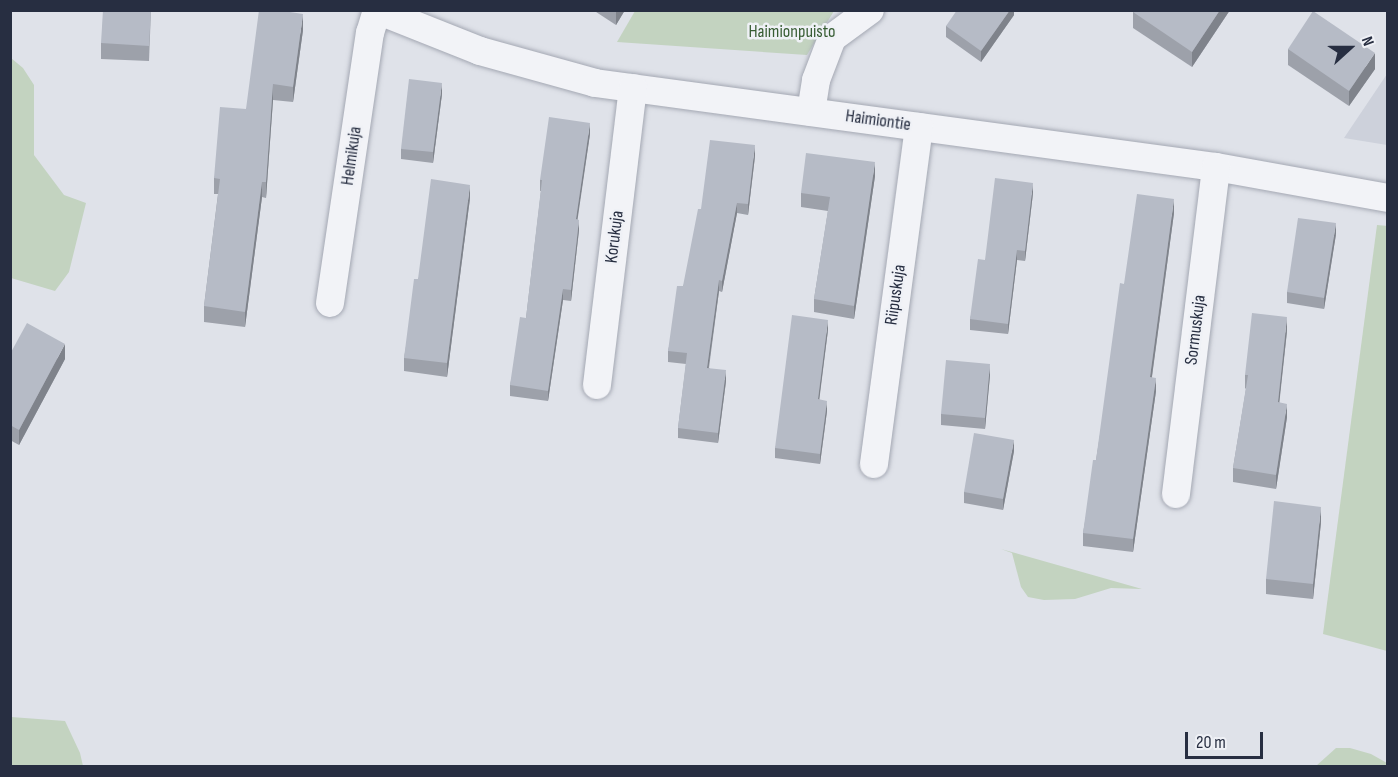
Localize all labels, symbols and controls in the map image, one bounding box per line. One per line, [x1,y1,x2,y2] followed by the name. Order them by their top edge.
[1320,18,1380,78] north arrow
[748,21,836,43] park label: Haimionpuisto
[1357,34,1378,49] text: N
[844,106,912,136] street label: Haimiontie
[337,125,367,187] street label: Helmikuja
[601,210,629,264] street label: Korukuja
[881,263,911,327] street label: Riipuskuja
[1181,294,1211,366] street label: Sormuskuja
[1188,720,1266,758] scale bar
[1196,732,1226,753] text: 20 m

